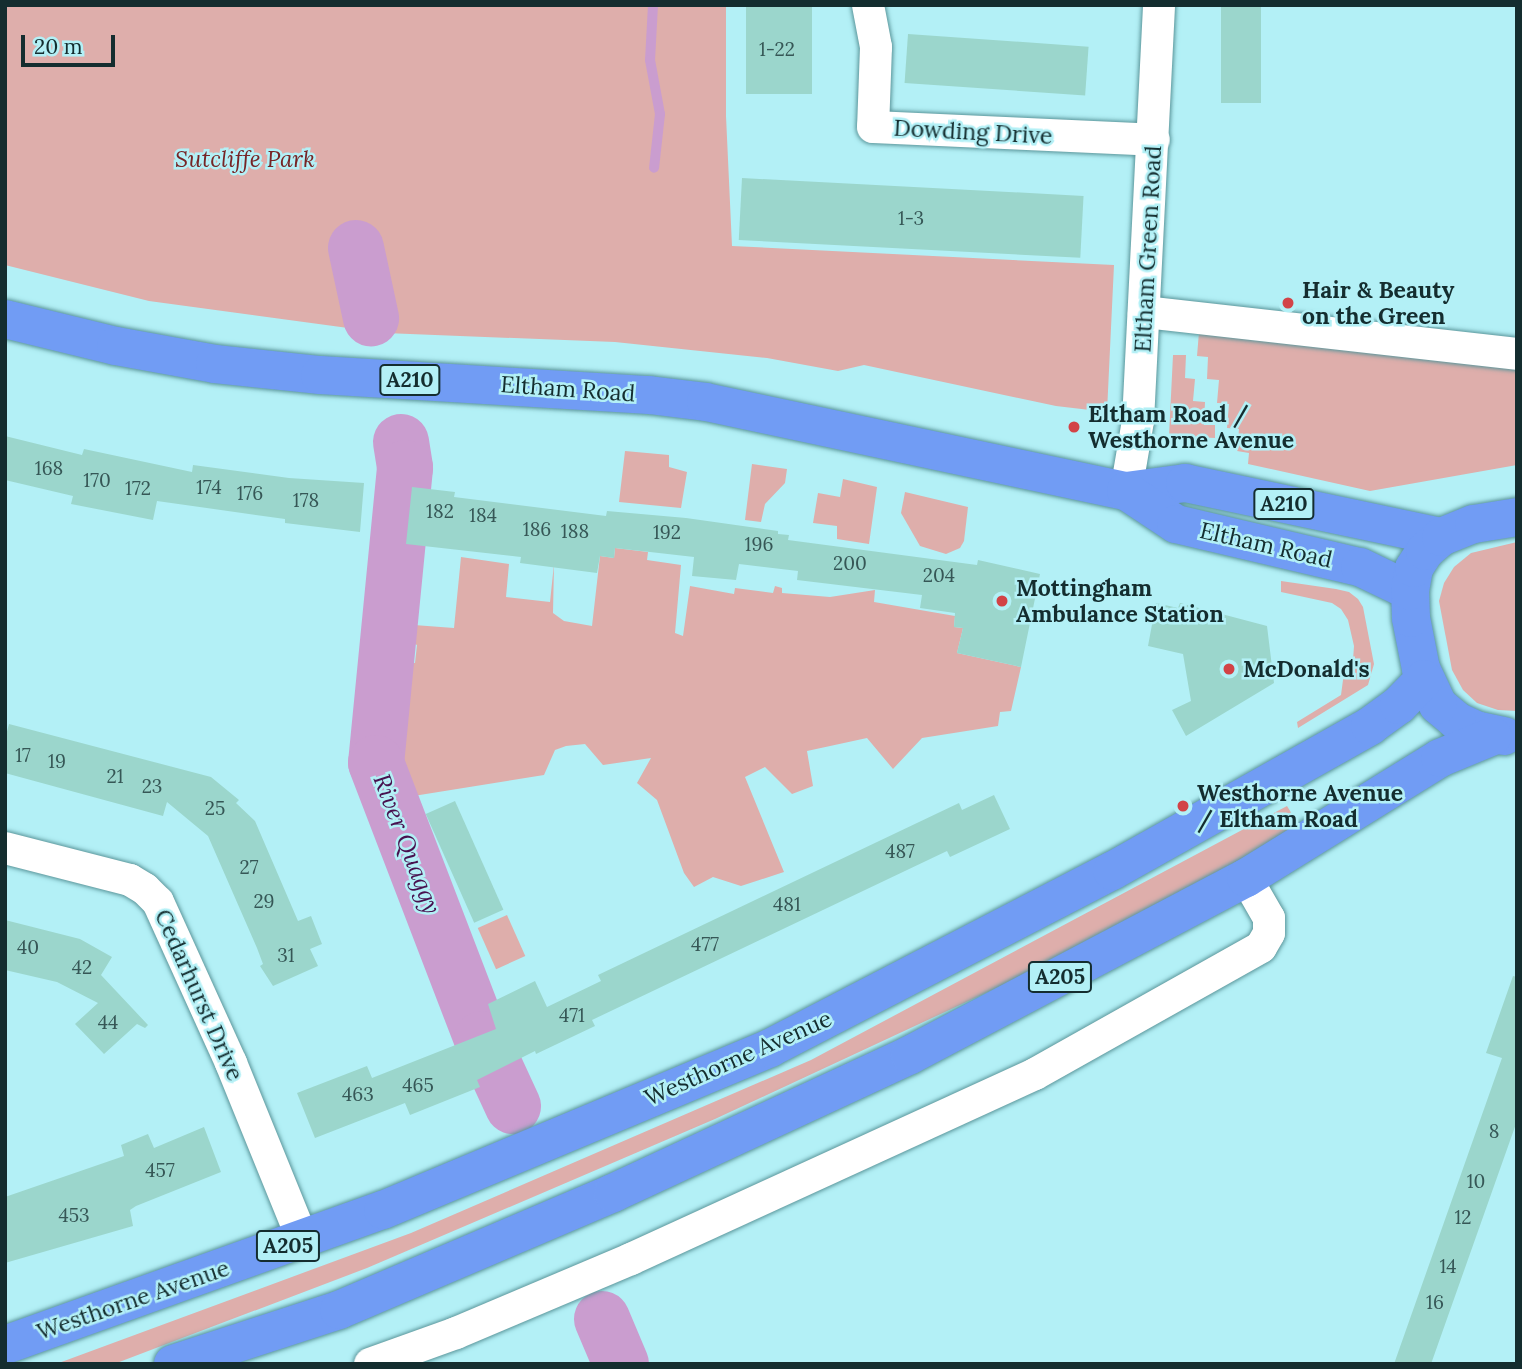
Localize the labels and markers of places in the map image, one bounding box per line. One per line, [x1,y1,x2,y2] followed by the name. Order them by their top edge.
[1302,276,1454,330] place label: Hair & Beauty on the Green
[1280,295,1296,311] marker: Hair & Beauty on the Green
[1088,400,1294,454] place label: Eltham Road / Westhorne Avenue
[1066,419,1082,435] marker: Eltham Road / Westhorne Avenue
[1016,574,1224,628] place label: Mottingham Ambulance Station
[994,593,1010,609] marker: Mottingham Ambulance Station
[1243,655,1370,683] place label: McDonald's
[1221,661,1237,677] marker: McDonald's
[1197,779,1403,833] place label: Westhorne Avenue / Eltham Road
[1175,798,1191,814] marker: Westhorne Avenue / Eltham Road

